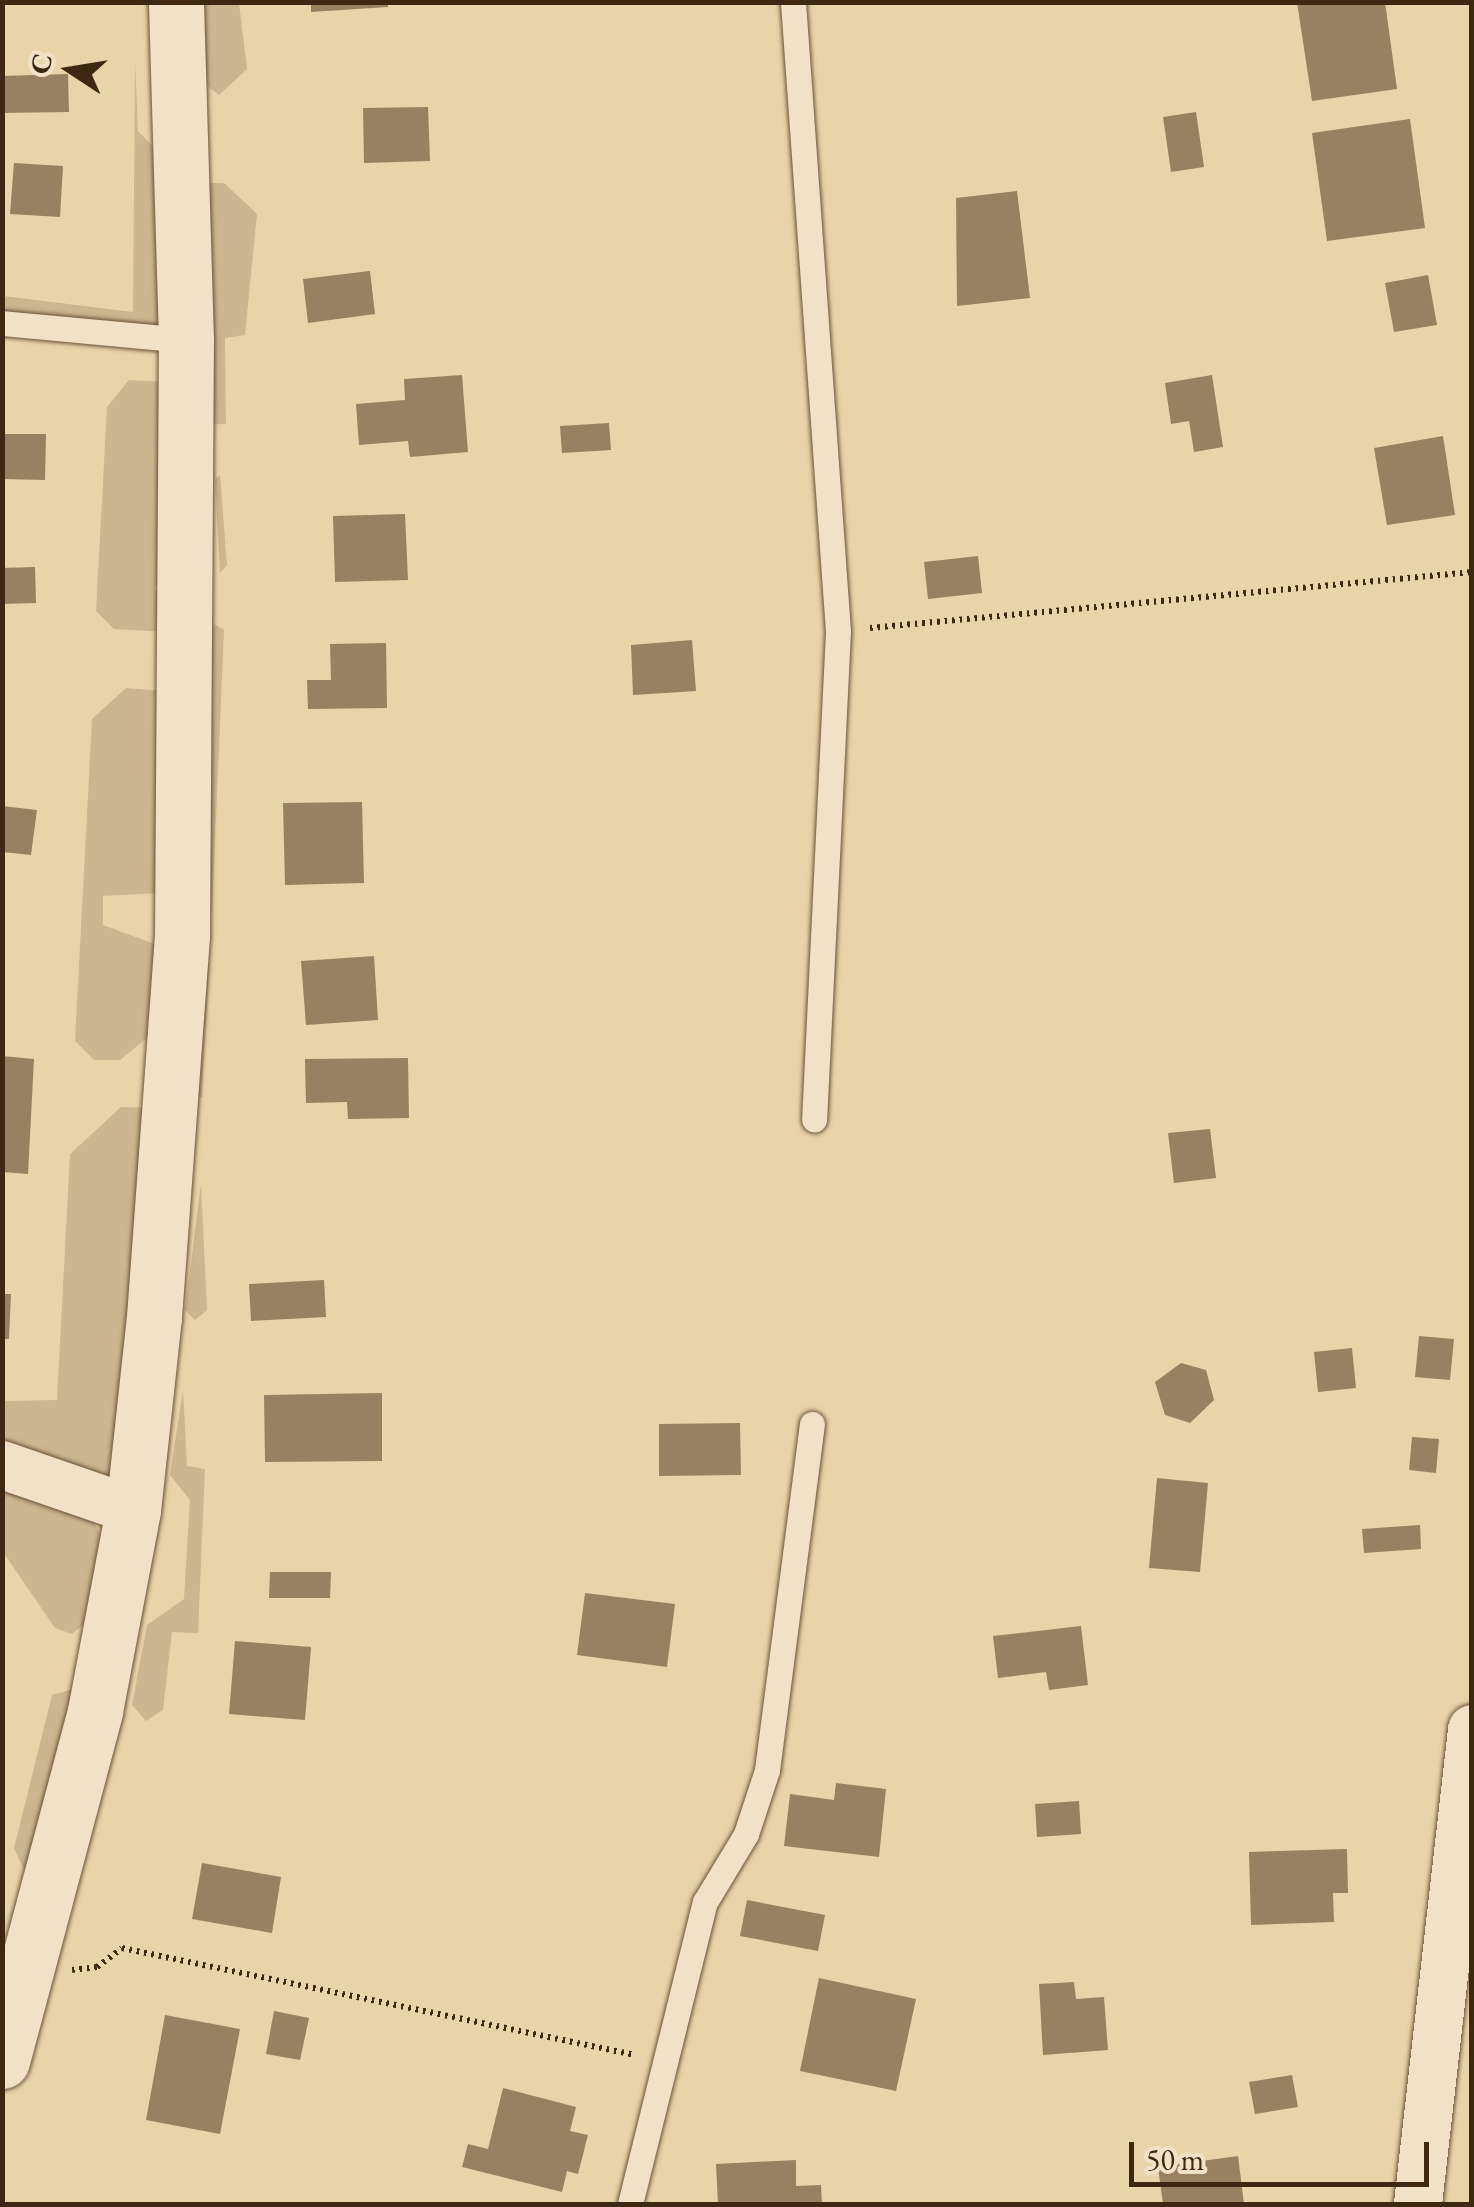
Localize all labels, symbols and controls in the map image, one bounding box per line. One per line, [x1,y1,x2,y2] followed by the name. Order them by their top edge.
[20,20,120,120] north arrow
[21,50,60,77] text: С
[1134,2122,1434,2184] scale bar
[1146,2140,1204,2179] text: 50 m

